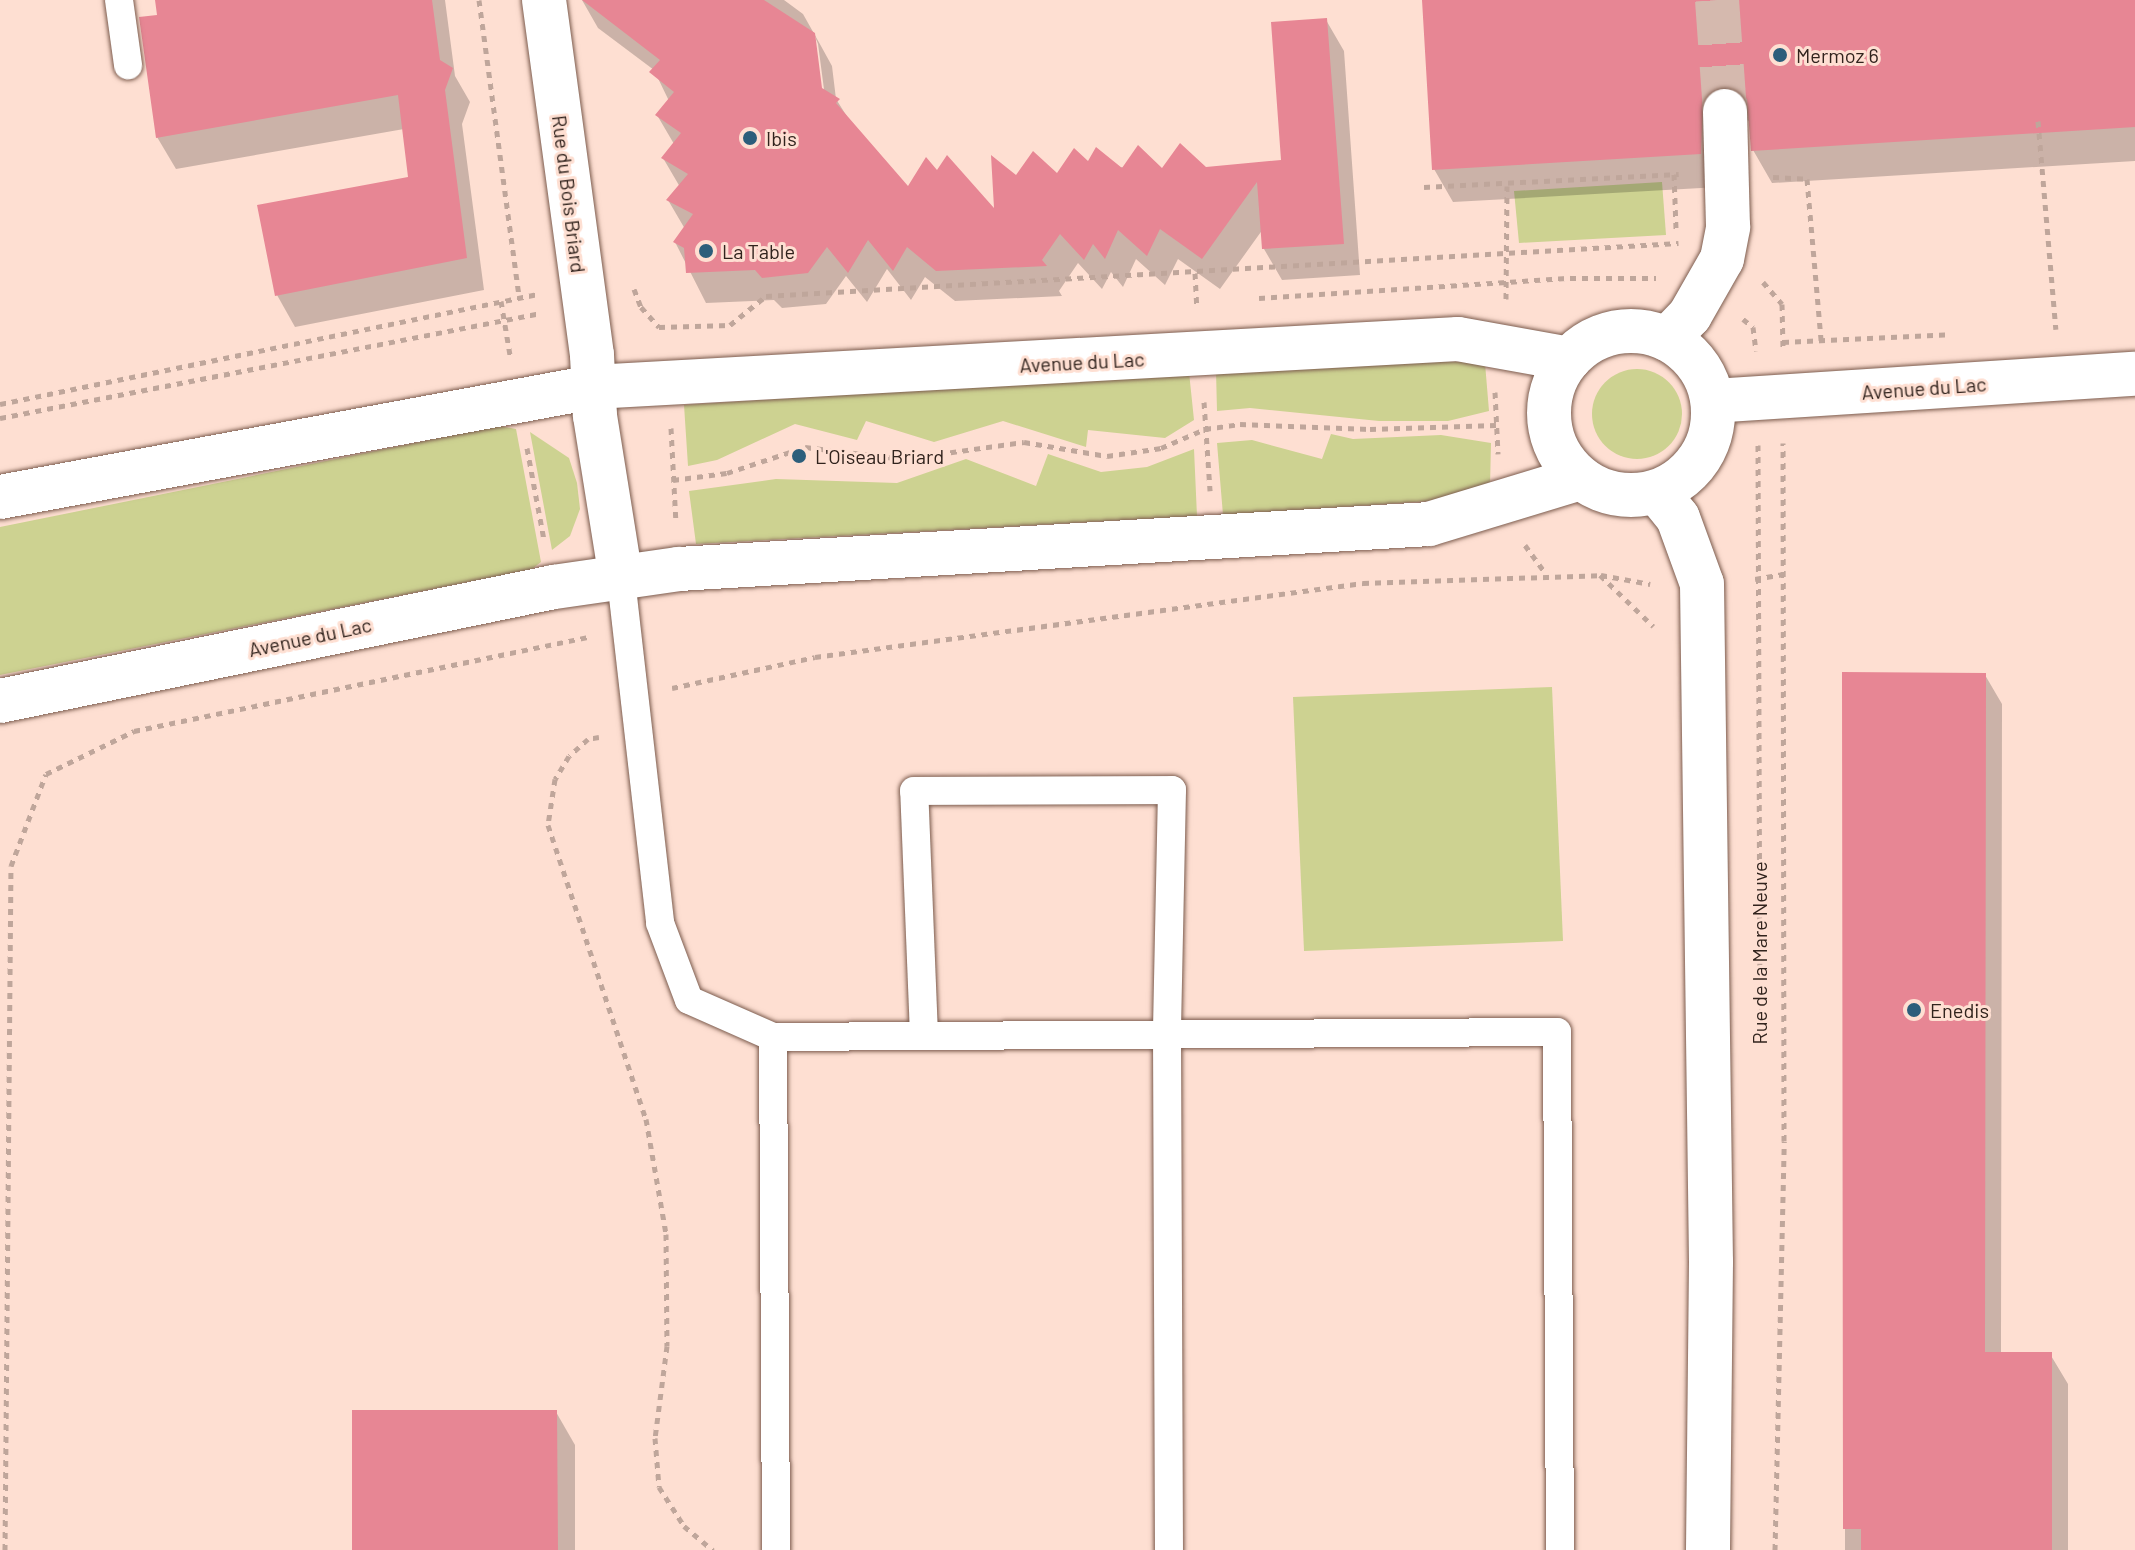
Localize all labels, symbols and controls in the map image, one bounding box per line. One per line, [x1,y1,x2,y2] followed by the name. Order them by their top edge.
[1796,43,1879,67] place label: Mermoz 6
[1771,46,1789,64] marker: Mermoz 6
[547,114,591,274] street label: Rue du Bois Briard
[766,126,797,150] place label: Ibis
[741,129,759,147] marker: Ibis
[722,239,795,263] place label: La Table
[697,242,715,260] marker: La Table
[1019,347,1145,377] street label: Avenue du Lac
[1861,372,1987,404] street label: Avenue du Lac
[815,444,944,468] place label: L'Oiseau Briard
[790,447,808,465] marker: L'Oiseau Briard
[246,612,374,662] street label: Avenue du Lac
[1747,861,1771,1045] street label: Rue de la Mare Neuve
[1930,998,1989,1022] place label: Enedis
[1905,1001,1923,1019] marker: Enedis

